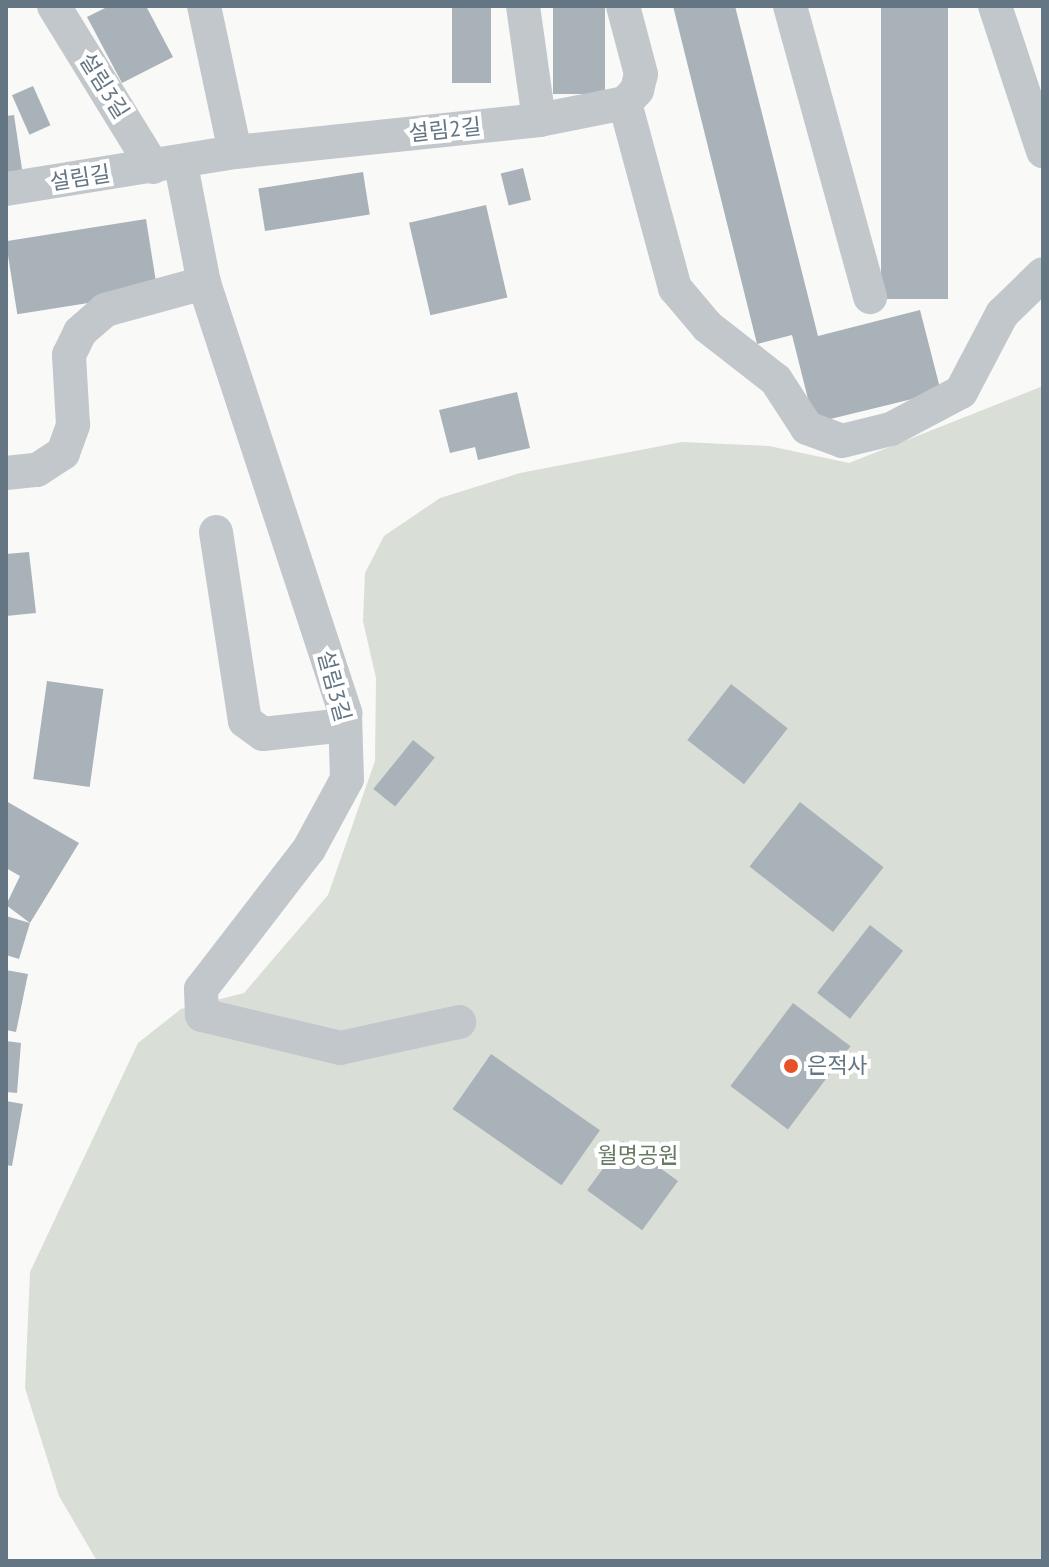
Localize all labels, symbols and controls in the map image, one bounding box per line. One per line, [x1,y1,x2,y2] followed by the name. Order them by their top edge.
[74,48,134,124] street label: 설림3길
[407,113,483,147] street label: 설림2길
[48,160,112,196] street label: 설림길
[312,647,356,725] street label: 설림3길
[807,1053,868,1079] place label: 은적사
[782,1057,800,1075] marker: 은적사
[598,1143,678,1169] park label: 월명공원

